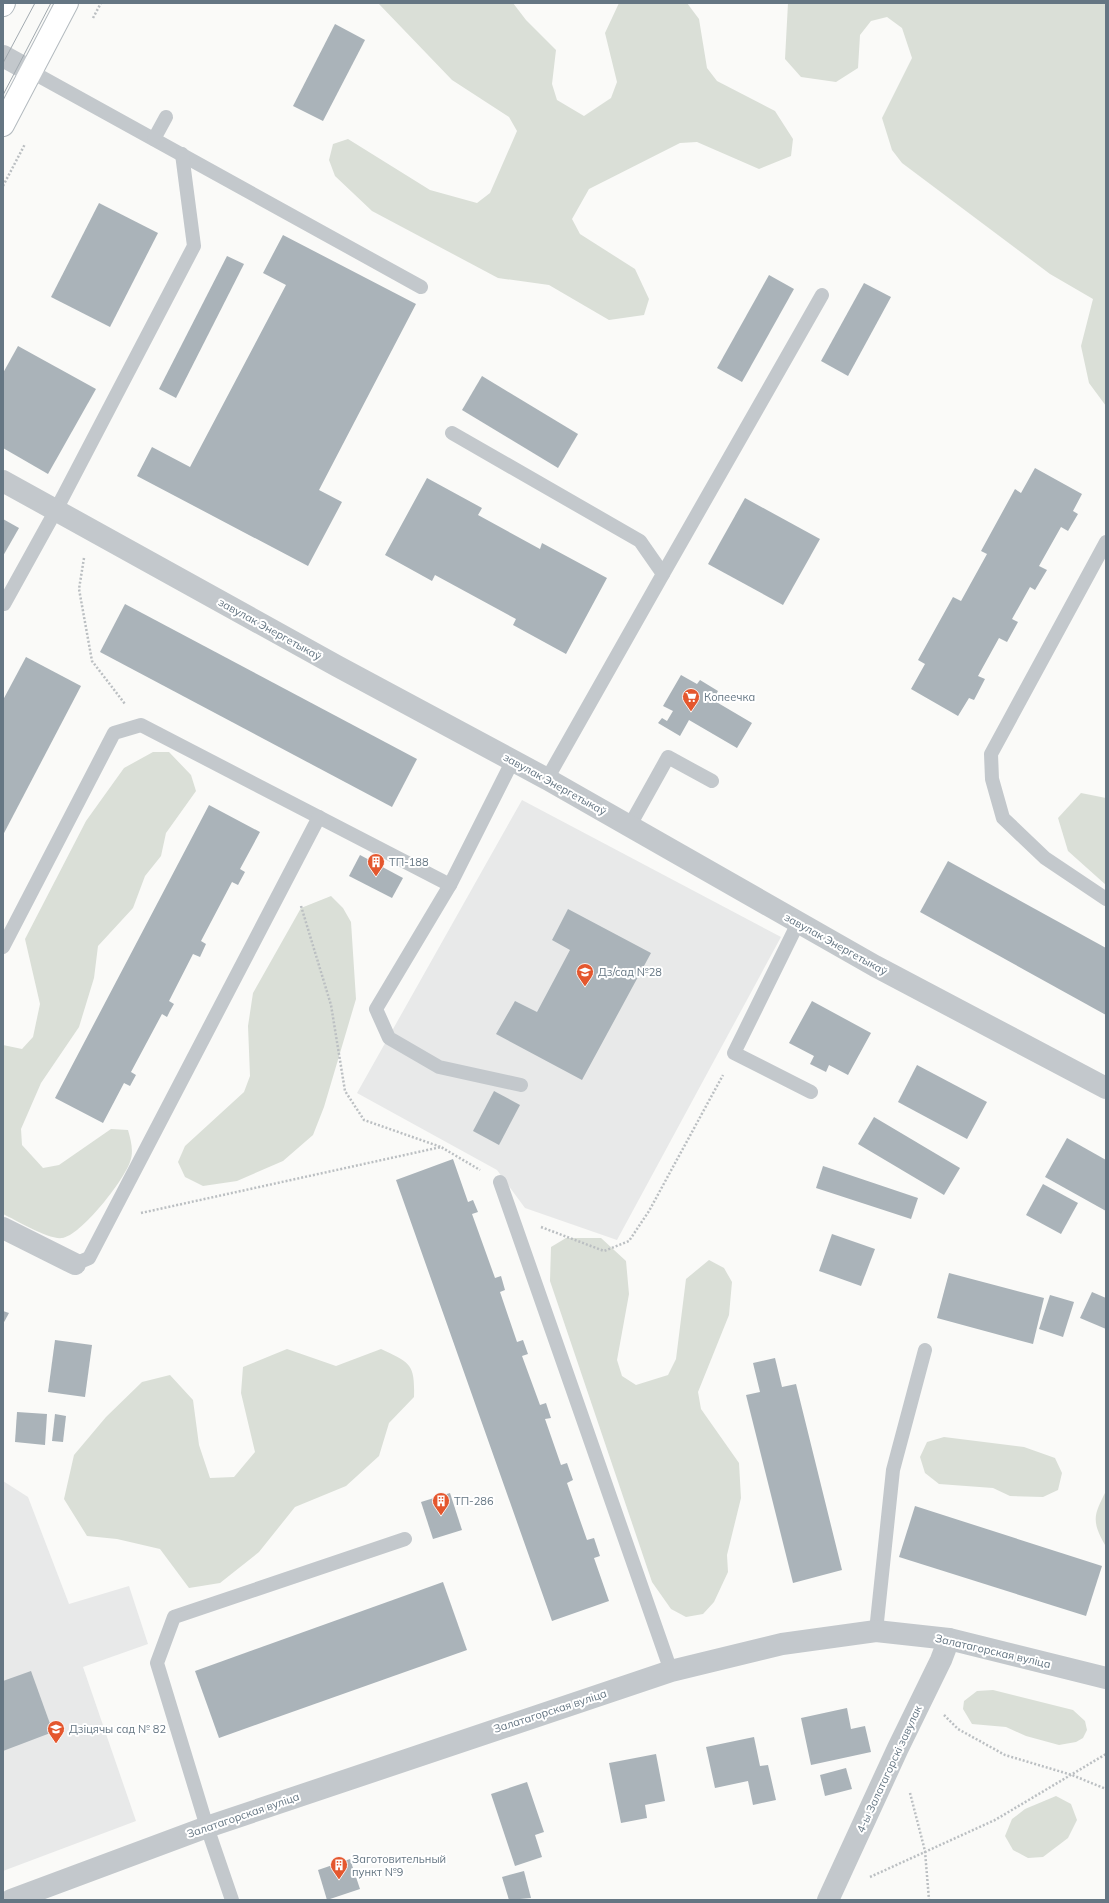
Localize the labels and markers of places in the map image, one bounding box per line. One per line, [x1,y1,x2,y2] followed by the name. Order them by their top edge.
[681,687,701,712] supermarket icon: Копеечка
[704,690,755,704] place label: Копеечка
[366,852,386,877] building icon: ТП-188
[389,855,429,869] place label: ТП-188
[575,962,595,987] school or university icon: Дз/сад №28
[598,965,662,979] place label: Дз/сад №28
[431,1491,451,1516] building icon: ТП-286
[454,1494,494,1508] place label: ТП-286
[46,1719,66,1744] school or university icon: Дзіцячы сад № 82
[69,1722,166,1736] place label: Дзіцячы сад № 82
[352,1852,446,1879] place label: Заготовительный пункт №9
[329,1855,349,1880] building icon: Заготовительный пункт №9

